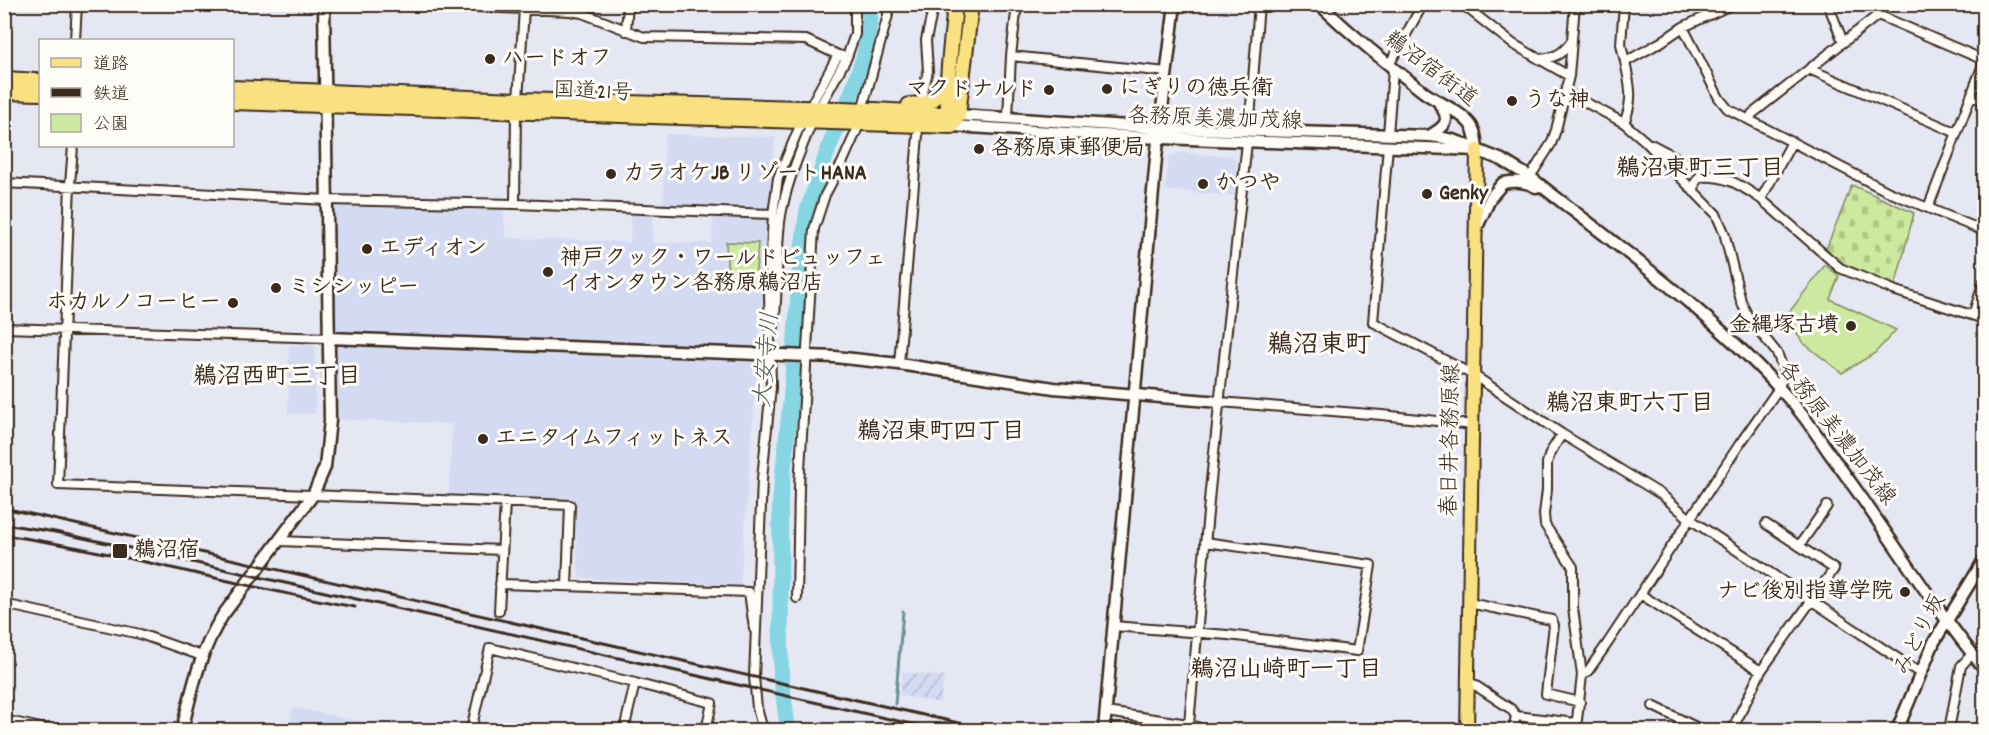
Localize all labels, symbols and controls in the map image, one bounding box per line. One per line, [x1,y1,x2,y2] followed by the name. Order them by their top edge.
[1377,25,1483,115] street label: 鵜沼宿街道
[39,39,234,147] legend
[502,44,612,75] place label: ハードオフ
[483,52,497,66] marker: ハードオフ
[93,53,129,78] text: 道路
[1119,74,1273,105] place label: にぎりの徳兵衛
[906,75,1037,106] place label: マクドナルド
[552,76,634,110] street label: 国道21号
[1100,82,1114,96] marker: にぎりの徳兵衛
[93,83,129,108] text: 鉄道
[1042,83,1056,97] marker: マクドナルド
[1524,86,1590,117] place label: うな神
[1505,94,1519,108] marker: うな神
[1127,101,1303,139] street label: 各務原美濃加茂線
[93,113,129,138] text: 公園
[991,134,1145,165] place label: 各務原東郵便局
[972,142,986,156] marker: 各務原東郵便局
[1616,153,1784,187] district label: 鵜沼東町三丁目
[623,159,867,190] place label: カラオケJB リゾートHANA
[604,167,618,181] marker: カラオケJB リゾートHANA
[1215,169,1281,200] place label: かつや
[1196,177,1210,191] marker: かつや
[1439,179,1489,210] place label: Genky
[1420,187,1434,201] marker: Genky
[379,234,487,265] place label: エディオン
[360,242,374,256] marker: エディオン
[560,244,886,300] place label: 神戸クック・ワールドビュッフェ イオンタウン各務原鵜沼店
[541,265,555,279] marker: 神戸クック・ワールドビュッフェ イオンタウン各務原鵜沼店
[288,273,419,304] place label: ミシシッピー
[269,281,283,295] marker: ミシシッピー
[46,288,221,319] place label: ホカルノコーヒー
[226,296,240,310] marker: ホカルノコーヒー
[747,311,789,409] water label: 大安寺川
[1729,311,1839,342] place label: 金縄塚古墳
[1844,319,1858,333] marker: 金縄塚古墳
[1267,328,1371,365] district label: 鵜沼東町
[1770,355,1902,513] street label: 各務原美濃加茂線
[193,361,361,395] district label: 鵜沼西町三丁目
[1435,363,1469,517] street label: 春日井各務原線
[1546,388,1714,422] district label: 鵜沼東町六丁目
[857,416,1025,450] district label: 鵜沼東町四丁目
[495,424,733,455] place label: エニタイムフィットネス
[476,432,490,446] marker: エニタイムフィットネス
[134,536,200,567] place label: 鵜沼宿
[111,542,129,560] marker: 鵜沼宿
[1717,577,1893,608] place label: ナビ後別指導学院
[1898,585,1912,599] marker: ナビ後別指導学院
[1887,589,1955,681] street label: みどり坂
[1190,654,1382,688] district label: 鵜沼山崎町一丁目

